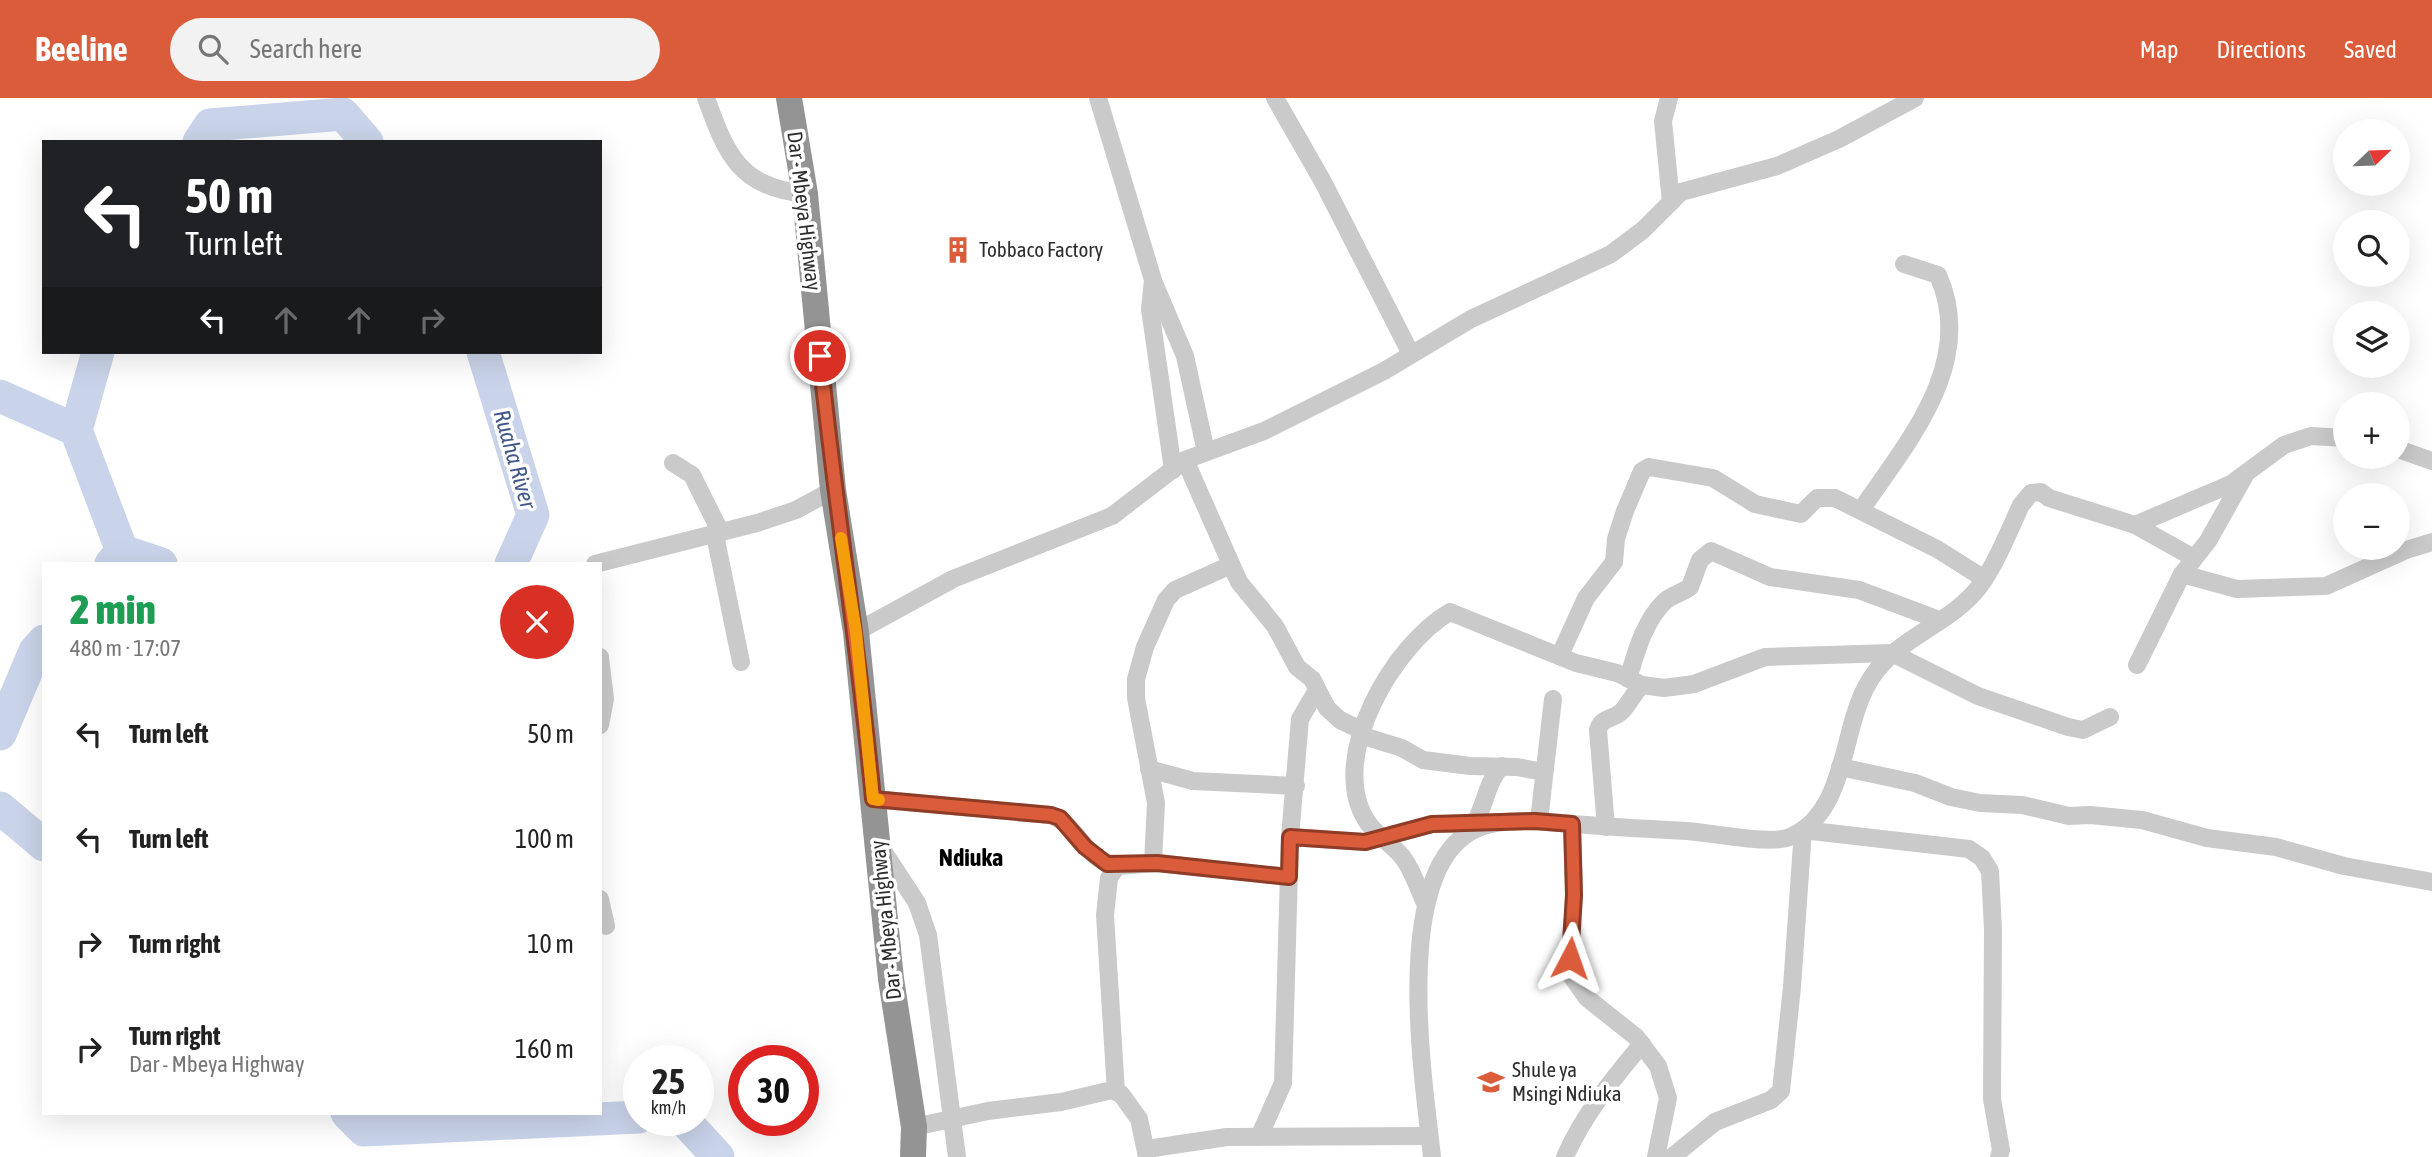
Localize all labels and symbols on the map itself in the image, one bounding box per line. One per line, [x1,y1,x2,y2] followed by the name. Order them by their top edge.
[2333,119,2410,196] north arrow
[783,130,827,292] street label: Dar - Mbeya Highway
[943,235,973,265] building icon: Tobbaco Factory
[979,237,1103,261] place label: Tobbaco Factory
[790,326,850,386] pin
[489,407,542,513] water label: Ruaha River
[865,839,905,1001] street label: Dar - Mbeya Highway
[939,844,1003,871] district label: Ndiuka
[1533,921,1607,995] position arrow
[728,1045,819,1136] speed limit sign: 30
[1512,1057,1622,1105] place label: Shule ya Msingi Ndiuka
[1476,1067,1506,1097] school or university icon: Shule ya Msingi Ndiuka

